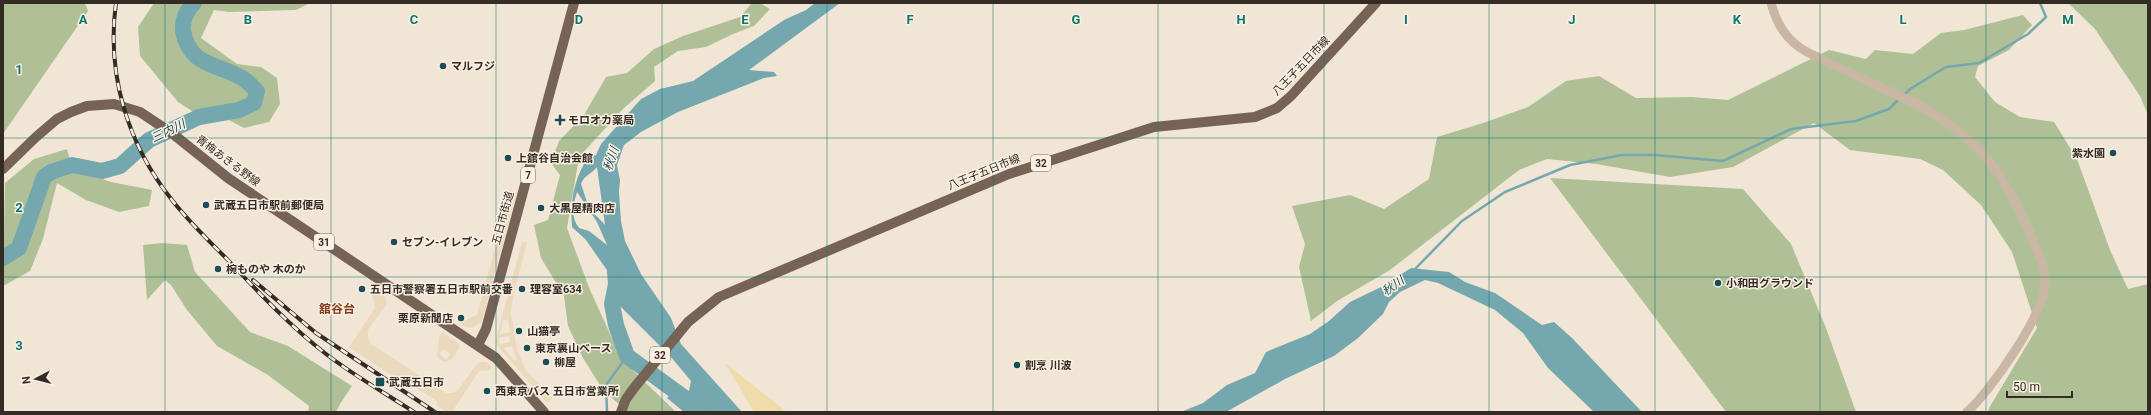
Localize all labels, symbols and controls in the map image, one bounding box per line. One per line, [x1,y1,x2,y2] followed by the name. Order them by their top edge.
[79,12,88,27] text: A
[244,12,252,27] text: B
[410,12,419,27] text: C
[575,12,583,27] text: D
[741,12,749,27] text: E
[906,12,914,27] text: F
[1072,12,1081,27] text: G
[1236,12,1246,27] text: H
[1404,12,1408,27] text: I
[1568,12,1576,27] text: J
[1733,12,1742,27] text: K
[1899,12,1907,27] text: L
[2062,12,2074,27] text: M
[1270,34,1332,98] street label: 八王子五日市線
[451,60,495,73] place label: マルフジ
[438,61,448,71] marker: マルフジ
[15,62,23,77] text: 1
[568,114,634,127] place label: モロオカ薬局
[555,115,565,125] marker: モロオカ薬局
[149,116,189,145] water label: 三内川
[193,133,263,189] street label: 青梅あきる野線
[600,143,622,173] water label: 秋川
[2072,147,2105,160] place label: 紫水園
[2108,148,2118,158] marker: 紫水園
[516,152,593,165] place label: 上舘谷自治会館
[946,152,1022,192] street label: 八王子五日市線
[503,153,513,163] marker: 上舘谷自治会館
[1031,155,1051,171] road number: 32
[521,167,535,183] road number: 7
[490,190,516,246] street label: 五日市街道
[214,199,324,212] place label: 武蔵五日市駅前郵便局
[15,200,23,215] text: 2
[201,200,211,210] marker: 武蔵五日市駅前郵便局
[549,202,615,215] place label: 大黒屋精肉店
[536,203,546,213] marker: 大黒屋精肉店
[314,234,334,250] road number: 31
[402,236,483,249] place label: セブン-イレブン
[389,237,399,247] marker: セブン-イレブン
[226,263,306,276] place label: 椀ものや 木のか
[213,264,223,274] marker: 椀ものや 木のか
[1379,272,1408,299] water label: 秋川
[1726,277,1814,290] place label: 小和田グラウンド
[1713,278,1723,288] marker: 小和田グラウンド
[370,283,513,296] place label: 五日市警察署五日市駅前交番
[530,283,583,296] place label: 理容室634
[357,284,367,294] marker: 五日市警察署五日市駅前交番
[517,284,527,294] marker: 理容室634
[319,302,355,316] district label: 舘谷台
[398,312,453,325] place label: 栗原新聞店
[456,313,466,323] marker: 栗原新聞店
[527,325,560,338] place label: 山猫亭
[514,326,524,336] marker: 山猫亭
[15,338,23,353] text: 3
[535,342,611,355] place label: 東京裏山ベース
[522,343,532,353] marker: 東京裏山ベース
[650,347,670,363] road number: 32
[554,356,576,369] place label: 柳屋
[541,357,551,367] marker: 柳屋
[16,359,56,399] north arrow
[1025,359,1072,372] place label: 割烹 川波
[1012,360,1022,370] marker: 割烹 川波
[2007,373,2072,399] scale bar
[20,375,33,385] text: N
[374,376,386,388] marker: 武蔵五日市
[389,376,444,389] place label: 武蔵五日市
[2013,380,2040,394] text: 50 m
[495,385,619,398] place label: 西東京バス 五日市営業所
[482,386,492,396] marker: 西東京バス 五日市営業所

